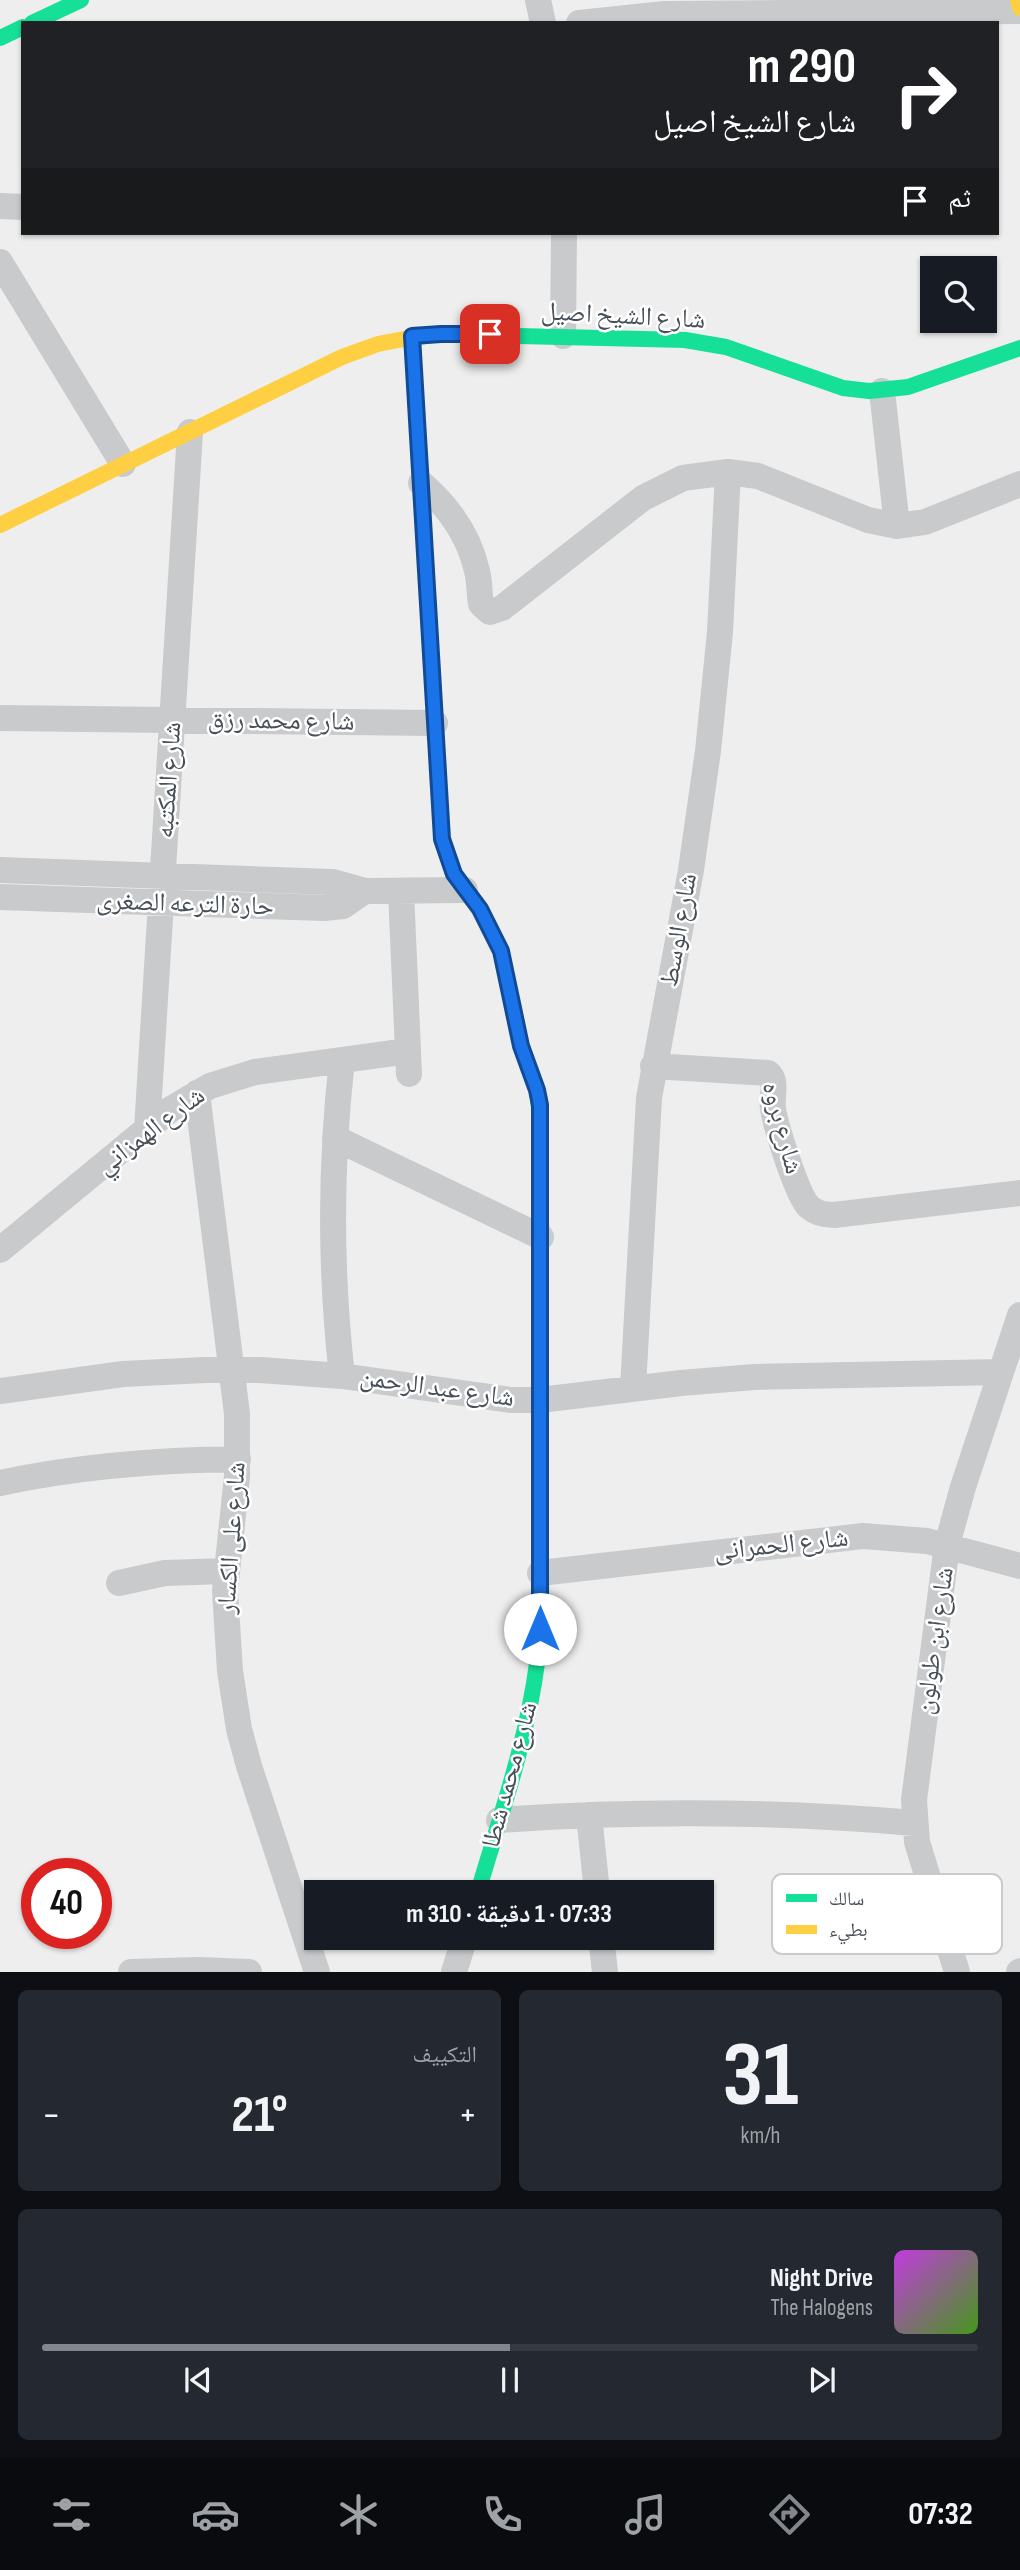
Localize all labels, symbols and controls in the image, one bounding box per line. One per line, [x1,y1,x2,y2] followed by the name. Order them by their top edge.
[748,38,856,97] text: 290 m
[880,49,971,140] icon: right
[653,103,856,142] text: شارع الشيخ اصيل
[896,182,934,220] icon: arrive
[948,184,971,215] text: ثم
[920,256,997,333] map controls
[920,256,997,333] button: search
[540,296,706,336] street label: شارع الشيخ اصيل
[460,304,520,364] pin
[471,315,509,353] icon: arrive
[207,704,355,738] street label: شارع محمد رزق
[149,721,189,839] street label: شارع المكتبه
[654,871,704,989] street label: شارع الوسط
[96,885,274,923] street label: حارة الترعه الصغرى
[755,1079,809,1177] street label: شارع بروه
[91,1080,213,1185] street label: شارع الهمزاني
[358,1362,516,1414] street label: شارع عبد الرحمن
[211,1461,253,1616] street label: شارع على الكسار
[712,1523,850,1567] street label: شارع الحمرانى
[909,1565,961,1717] street label: شارع ابن طولون
[503,1592,577,1666] position arrow
[476,1699,544,1851] street label: شارع محمد شطا
[21,1858,112,1949] speed limit sign: 40
[772,1874,1002,1954] legend
[829,1888,864,1911] text: سالك
[406,1899,612,1930] text: 07:33 · 1 دقيقة · 310 m
[829,1919,868,1945] text: بطيء
[722,2022,799,2131] text: 31
[412,2041,477,2069] text: التكييف
[231,2084,288,2147] text: 21°
[42,2093,61,2138] text: −
[458,2093,477,2138] text: +
[741,2122,780,2150] text: km/h
[770,2263,873,2294] text: Night Drive
[770,2294,873,2322] text: The Halogens
[179,2361,217,2399] icon: previous
[491,2361,529,2399] icon: pause
[803,2361,841,2399] icon: next
[47,2490,96,2539] icon: filters
[191,2490,240,2539] icon: car
[334,2490,383,2539] icon: climate
[478,2490,527,2539] icon: phone
[621,2490,670,2539] icon: music
[765,2490,814,2539] icon: directions
[908,2495,973,2534] text: 07:32

